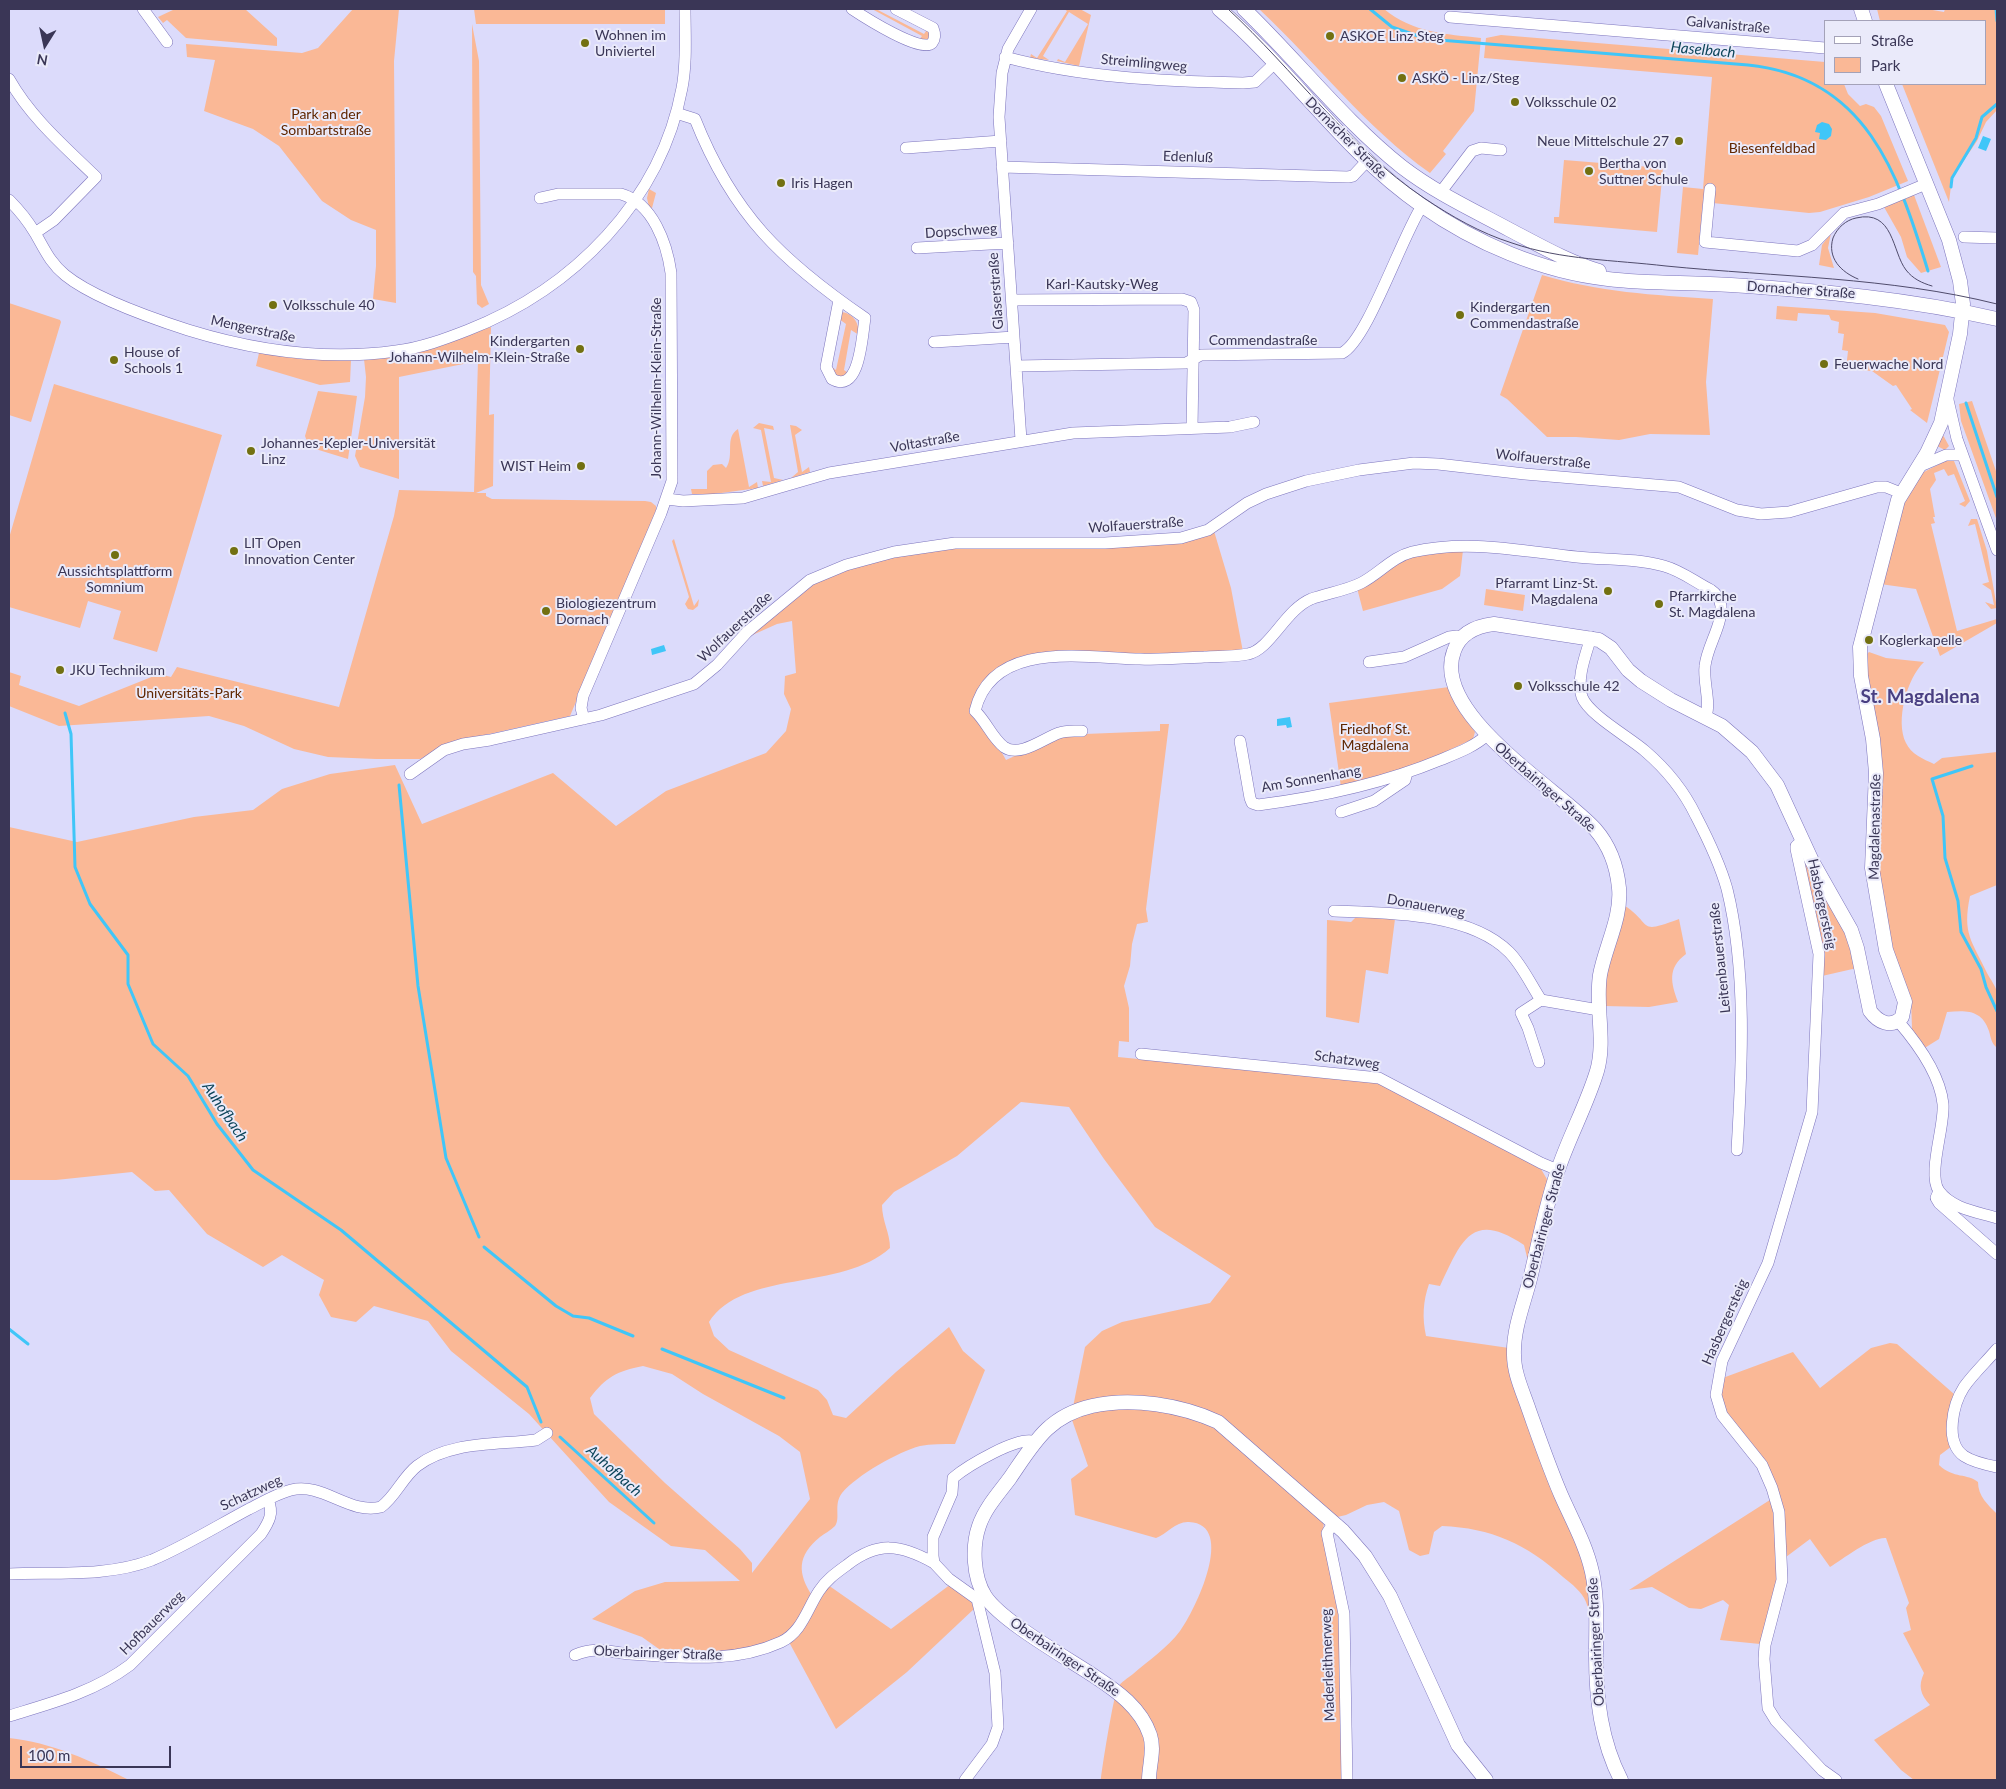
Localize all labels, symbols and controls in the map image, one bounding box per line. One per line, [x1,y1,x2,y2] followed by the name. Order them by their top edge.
[1685,13,1771,37] street label: Galvanistraße
[20,20,70,70] north arrow
[1824,20,1986,85] legend
[595,27,666,59] place label: Wohnen im Univiertel
[1340,28,1444,44] place label: ASKOE Linz Steg
[1324,30,1336,42] marker: ASKOE Linz Steg
[1871,31,1914,49] text: Straße
[579,37,591,49] marker: Wohnen im Univiertel
[1670,38,1736,62] water label: Haselbach
[36,51,49,70] text: N
[1100,51,1188,75] street label: Streimlingweg
[1871,56,1900,74] text: Park
[1412,70,1519,86] place label: ASKÖ - Linz/Steg
[1396,72,1408,84] marker: ASKÖ - Linz/Steg
[1302,94,1390,182] street label: Dornacher Straße
[1525,94,1617,110] place label: Volksschule 02
[1509,96,1521,108] marker: Volksschule 02
[281,106,371,138] park label: Park an der Sombartstraße
[1537,133,1669,149] place label: Neue Mittelschule 27
[1673,135,1685,147] marker: Neue Mittelschule 27
[1729,140,1815,156] park label: Biesenfeldbad
[1163,148,1213,166] street label: Edenluß
[1599,155,1688,188] place label: Bertha von Suttner Schule
[1583,165,1595,177] marker: Bertha von Suttner Schule
[791,175,853,191] place label: Iris Hagen
[775,177,787,189] marker: Iris Hagen
[924,220,998,242] street label: Dopschweg
[985,252,1007,330] street label: Glaserstraße
[1046,276,1158,292] street label: Karl-Kautsky-Weg
[1746,278,1856,302] street label: Dornacher Straße
[283,297,375,313] place label: Volksschule 40
[648,297,664,479] street label: Johann-Wilhelm-Klein-Straße
[267,299,279,311] marker: Volksschule 40
[1470,299,1579,332] place label: Kindergarten Commendastraße
[1454,309,1466,321] marker: Kindergarten Commendastraße
[209,312,297,346] street label: Mengerstraße
[1209,332,1317,348] street label: Commendastraße
[389,333,570,366] place label: Kindergarten Johann-Wilhelm-Klein-Straße
[574,343,586,355] marker: Kindergarten Johann-Wilhelm-Klein-Straße
[124,344,183,377] place label: House of Schools 1
[108,354,120,366] marker: House of Schools 1
[1834,356,1943,372] place label: Feuerwache Nord
[1818,358,1830,370] marker: Feuerwache Nord
[889,428,961,456] street label: Voltastraße
[261,435,435,468] place label: Johannes-Kepler-Universität Linz
[245,445,257,457] marker: Johannes-Kepler-Universität Linz
[1495,446,1591,472] street label: Wolfauerstraße
[500,458,571,474] place label: WIST Heim
[575,460,587,472] marker: WIST Heim
[1088,513,1184,537] street label: Wolfauerstraße
[244,535,355,568] place label: LIT Open Innovation Center
[228,545,240,557] marker: LIT Open Innovation Center
[109,549,121,561] marker: Aussichtsplattform Somnium
[58,563,172,596] place label: Aussichtsplattform Somnium
[1495,575,1598,608] place label: Pfarramt Linz-St. Magdalena
[1602,585,1614,597] marker: Pfarramt Linz-St. Magdalena
[694,588,776,666] street label: Wolfauerstraße
[1669,588,1755,620] place label: Pfarrkirche St. Magdalena
[556,595,656,628] place label: Biologiezentrum Dornach
[1653,598,1665,610] marker: Pfarrkirche St. Magdalena
[540,605,552,617] marker: Biologiezentrum Dornach
[1879,632,1962,648] place label: Koglerkapelle
[1863,634,1875,646] marker: Koglerkapelle
[70,662,165,678] place label: JKU Technikum
[54,664,66,676] marker: JKU Technikum
[1528,678,1620,694] place label: Volksschule 42
[1512,680,1524,692] marker: Volksschule 42
[136,685,242,701] park label: Universitäts-Park
[1860,686,1980,708] district label: St. Magdalena
[1340,721,1410,754] park label: Friedhof St. Magdalena
[1491,738,1599,836] street label: Oberbairinger Straße
[1260,762,1362,796] street label: Am Sonnenhang
[1866,774,1884,880] street label: Magdalenastraße
[1804,857,1840,951] street label: Hasbergersteig
[1386,891,1466,921] street label: Donauerweg
[1706,902,1734,1014] street label: Leitenbauerstraße
[1313,1047,1381,1073] street label: Schatzweg
[199,1079,251,1145] water label: Auhofbach
[1519,1162,1569,1290] street label: Oberbairinger Straße
[1699,1276,1751,1368] street label: Hasbergersteig
[583,1442,645,1500] water label: Auhofbach
[218,1471,284,1515] street label: Schatzweg
[1584,1577,1608,1707] street label: Oberbairinger Straße
[116,1587,188,1659] street label: Hofbauerweg
[1318,1608,1338,1722] street label: Maderleithnerweg
[1007,1614,1123,1700] street label: Oberbairinger Straße
[593,1642,723,1664] street label: Oberbairinger Straße
[22,1736,174,1768] scale bar
[28,1746,70,1764] text: 100 m

